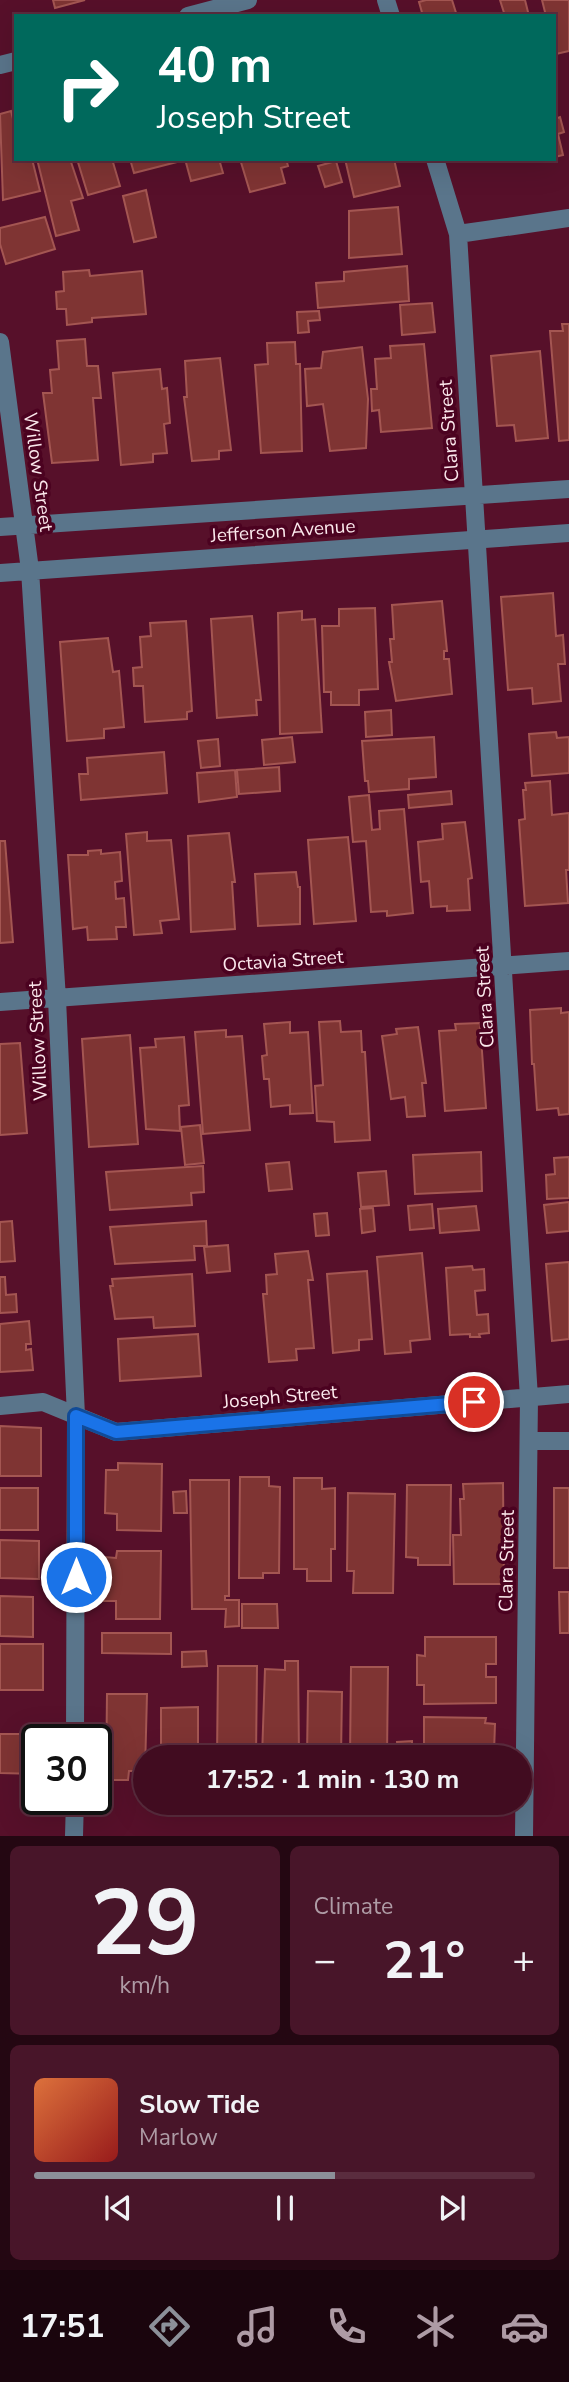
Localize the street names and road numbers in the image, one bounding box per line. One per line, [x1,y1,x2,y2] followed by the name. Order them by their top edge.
[432,379,466,483] street label: Clara Street
[17,411,59,533] street label: Willow Street
[209,513,356,549] street label: Jefferson Avenue
[222,944,345,978] street label: Octavia Street
[469,945,501,1049] street label: Clara Street
[22,980,54,1101] street label: Willow Street
[221,1379,339,1415] street label: Joseph Street
[493,1509,521,1612] street label: Clara Street

